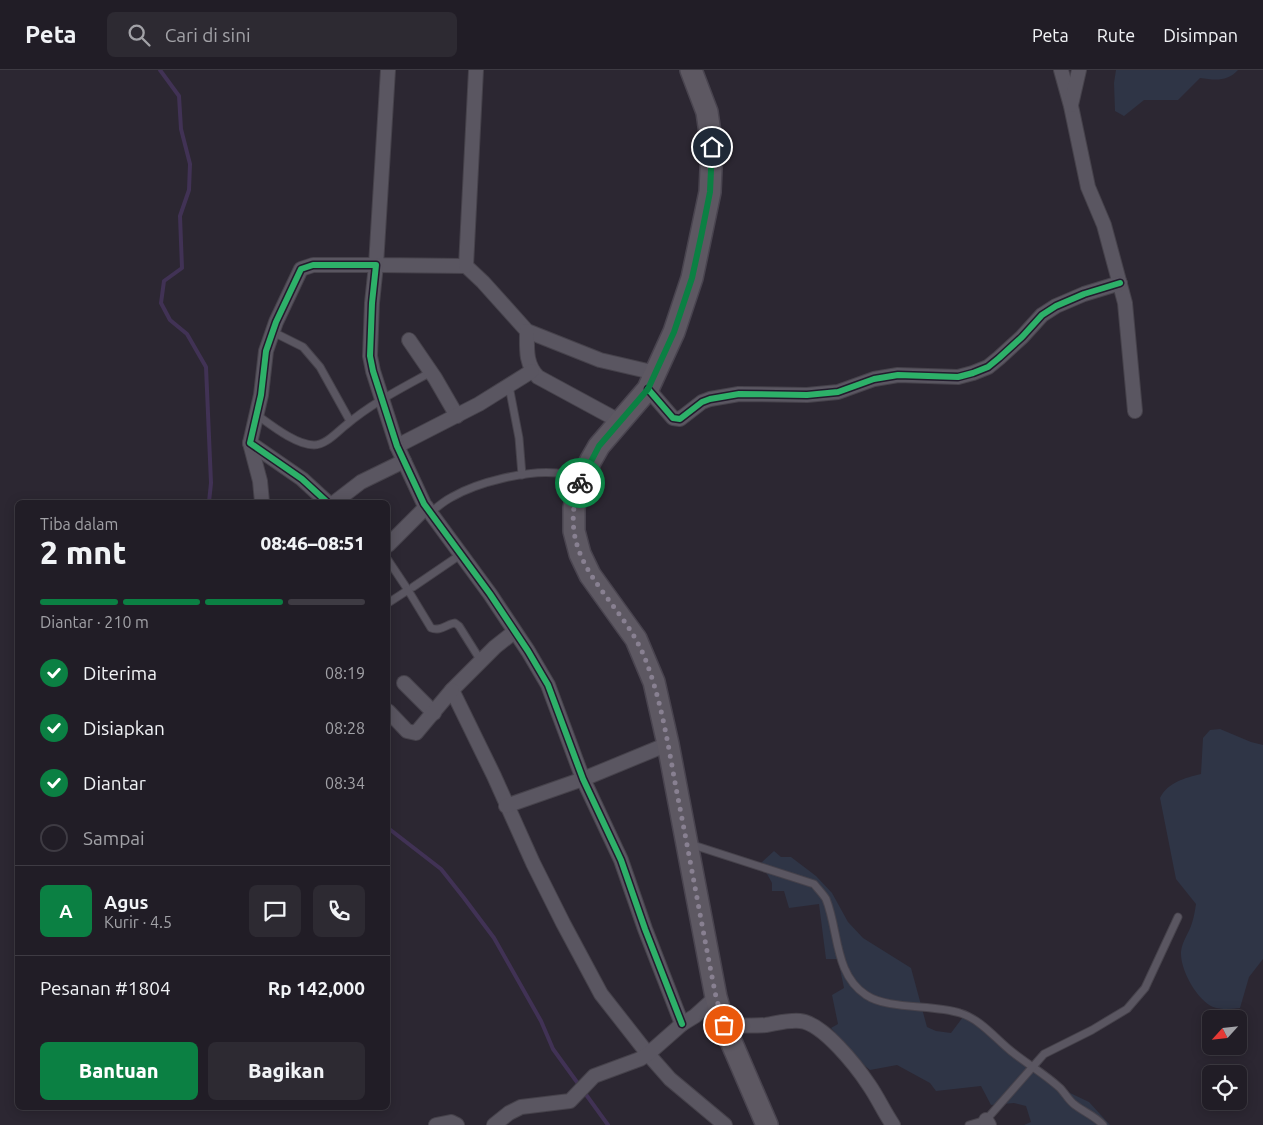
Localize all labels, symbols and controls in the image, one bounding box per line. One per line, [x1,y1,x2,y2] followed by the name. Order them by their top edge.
[107,12,457,57] search box
[25,21,77,48] text: Peta
[125,21,153,49] icon: search
[165,24,251,46] text: Cari di sini
[1032,25,1069,45] text: Peta
[1097,25,1135,45] text: Rute
[1163,25,1238,45] text: Disimpan
[691,126,733,168] pin
[698,133,726,161] icon: home
[555,458,605,508] courier
[566,469,594,497] icon: bike
[40,515,118,533] text: Tiba dalam
[260,532,365,554] text: 08:46–08:51
[40,534,126,570] text: 2 mnt
[40,613,149,631] text: Diantar · 210 m
[40,659,68,687] icon: check
[83,662,157,684] text: Diterima
[325,664,365,682] text: 08:19
[40,714,68,742] icon: check
[83,717,165,739] text: Disiapkan
[325,719,365,737] text: 08:28
[40,769,68,797] icon: check
[83,772,146,794] text: Diantar
[325,774,365,792] text: 08:34
[83,827,145,849] text: Sampai
[249,885,301,937] button: chat
[313,885,365,937] button: phone
[104,891,148,913] text: Agus
[59,900,73,922] text: A
[104,913,172,931] text: Kurir · 4.5
[40,977,171,999] text: Pesanan #1804
[268,977,365,999] text: Rp 142,000
[703,1004,745,1046] pin
[1202,1010,1248,1055] north arrow
[1202,1010,1247,1110] map controls
[710,1011,738,1039] icon: bag
[40,1042,198,1100] button: Bantuan
[208,1042,365,1100] button: Bagikan
[1202,1065,1247,1110] button: locate

